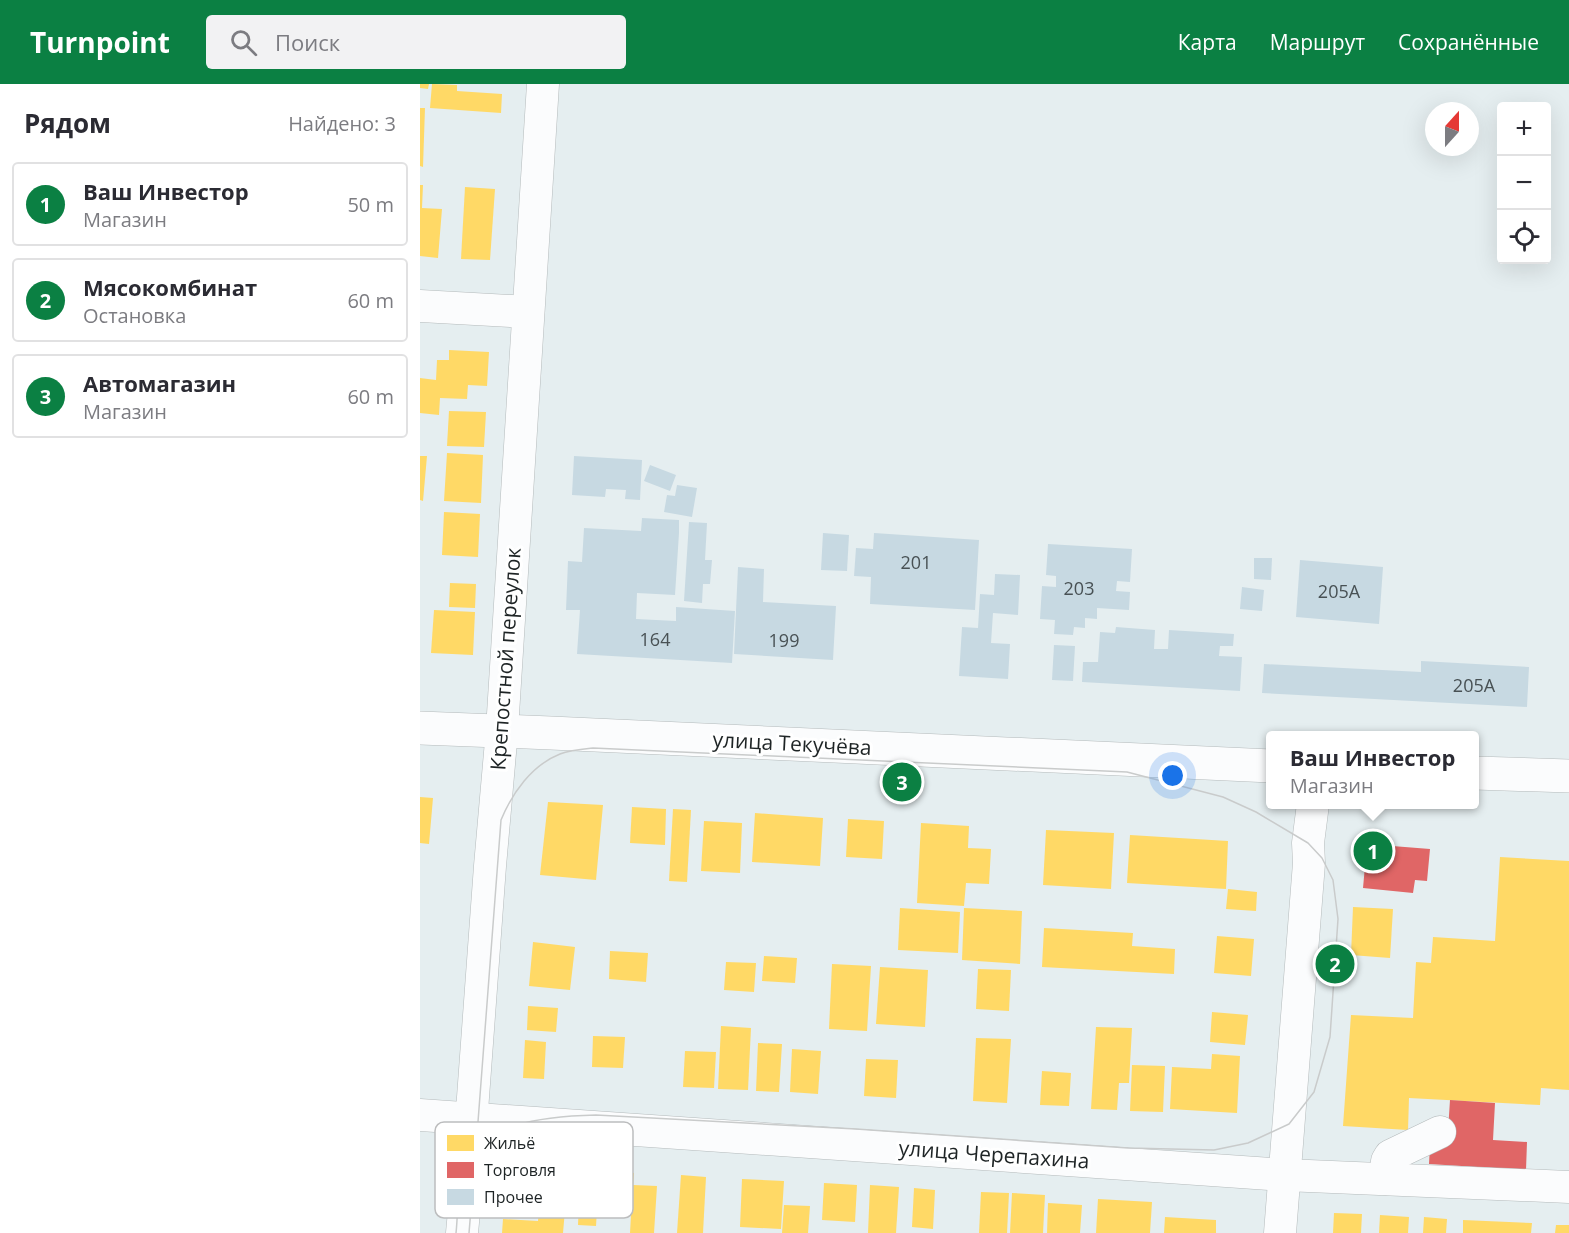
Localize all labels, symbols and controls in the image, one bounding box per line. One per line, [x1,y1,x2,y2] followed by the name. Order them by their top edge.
[206,15,626,69] search box
[30,23,170,61] text: Turnpoint
[227,26,260,59] icon: search
[275,27,340,57] text: Поиск
[1178,28,1237,56] text: Карта
[1270,28,1365,56] text: Маршрут
[1398,28,1539,56] text: Сохранённые
[1425,102,1479,156] north arrow
[1497,102,1551,264] map controls
[1497,102,1551,156] button: +
[24,105,111,141] text: Рядом
[288,110,396,137] text: Найдено: 3
[1497,156,1551,210] button: −
[83,176,249,206] text: Ваш Инвестор
[40,191,51,218] text: 1
[347,191,394,218] text: 50 m
[83,206,167,233] text: Магазин
[1497,210,1551,264] button: locate
[83,272,257,302] text: Мясокомбинат
[40,287,51,314] text: 2
[347,287,394,314] text: 60 m
[83,302,186,329] text: Остановка
[83,368,236,398] text: Автомагазин
[40,383,51,410] text: 3
[347,383,394,410] text: 60 m
[83,398,167,425] text: Магазин
[483,546,527,771] street label: Крепостной переулок
[901,550,931,574] house number: 201
[1064,576,1094,600] house number: 203
[1318,579,1361,603] house number: 205А
[640,627,670,651] house number: 164
[769,628,799,652] house number: 199
[1453,673,1496,697] house number: 205А
[712,725,872,761] street label: улица Текучёва
[1266,731,1479,809] popup
[1290,742,1455,772] text: Ваш Инвестор
[882,760,922,804] pin: 3
[1158,761,1187,790] your location
[1290,772,1374,799] text: Магазин
[1354,828,1392,873] pin: 1
[1316,942,1354,986] pin: 2
[435,1122,633,1218] legend
[484,1132,535,1154] text: Жильё
[898,1133,1090,1175] street label: улица Черепахина
[484,1159,556,1181] text: Торговля
[484,1186,543,1208] text: Прочее

